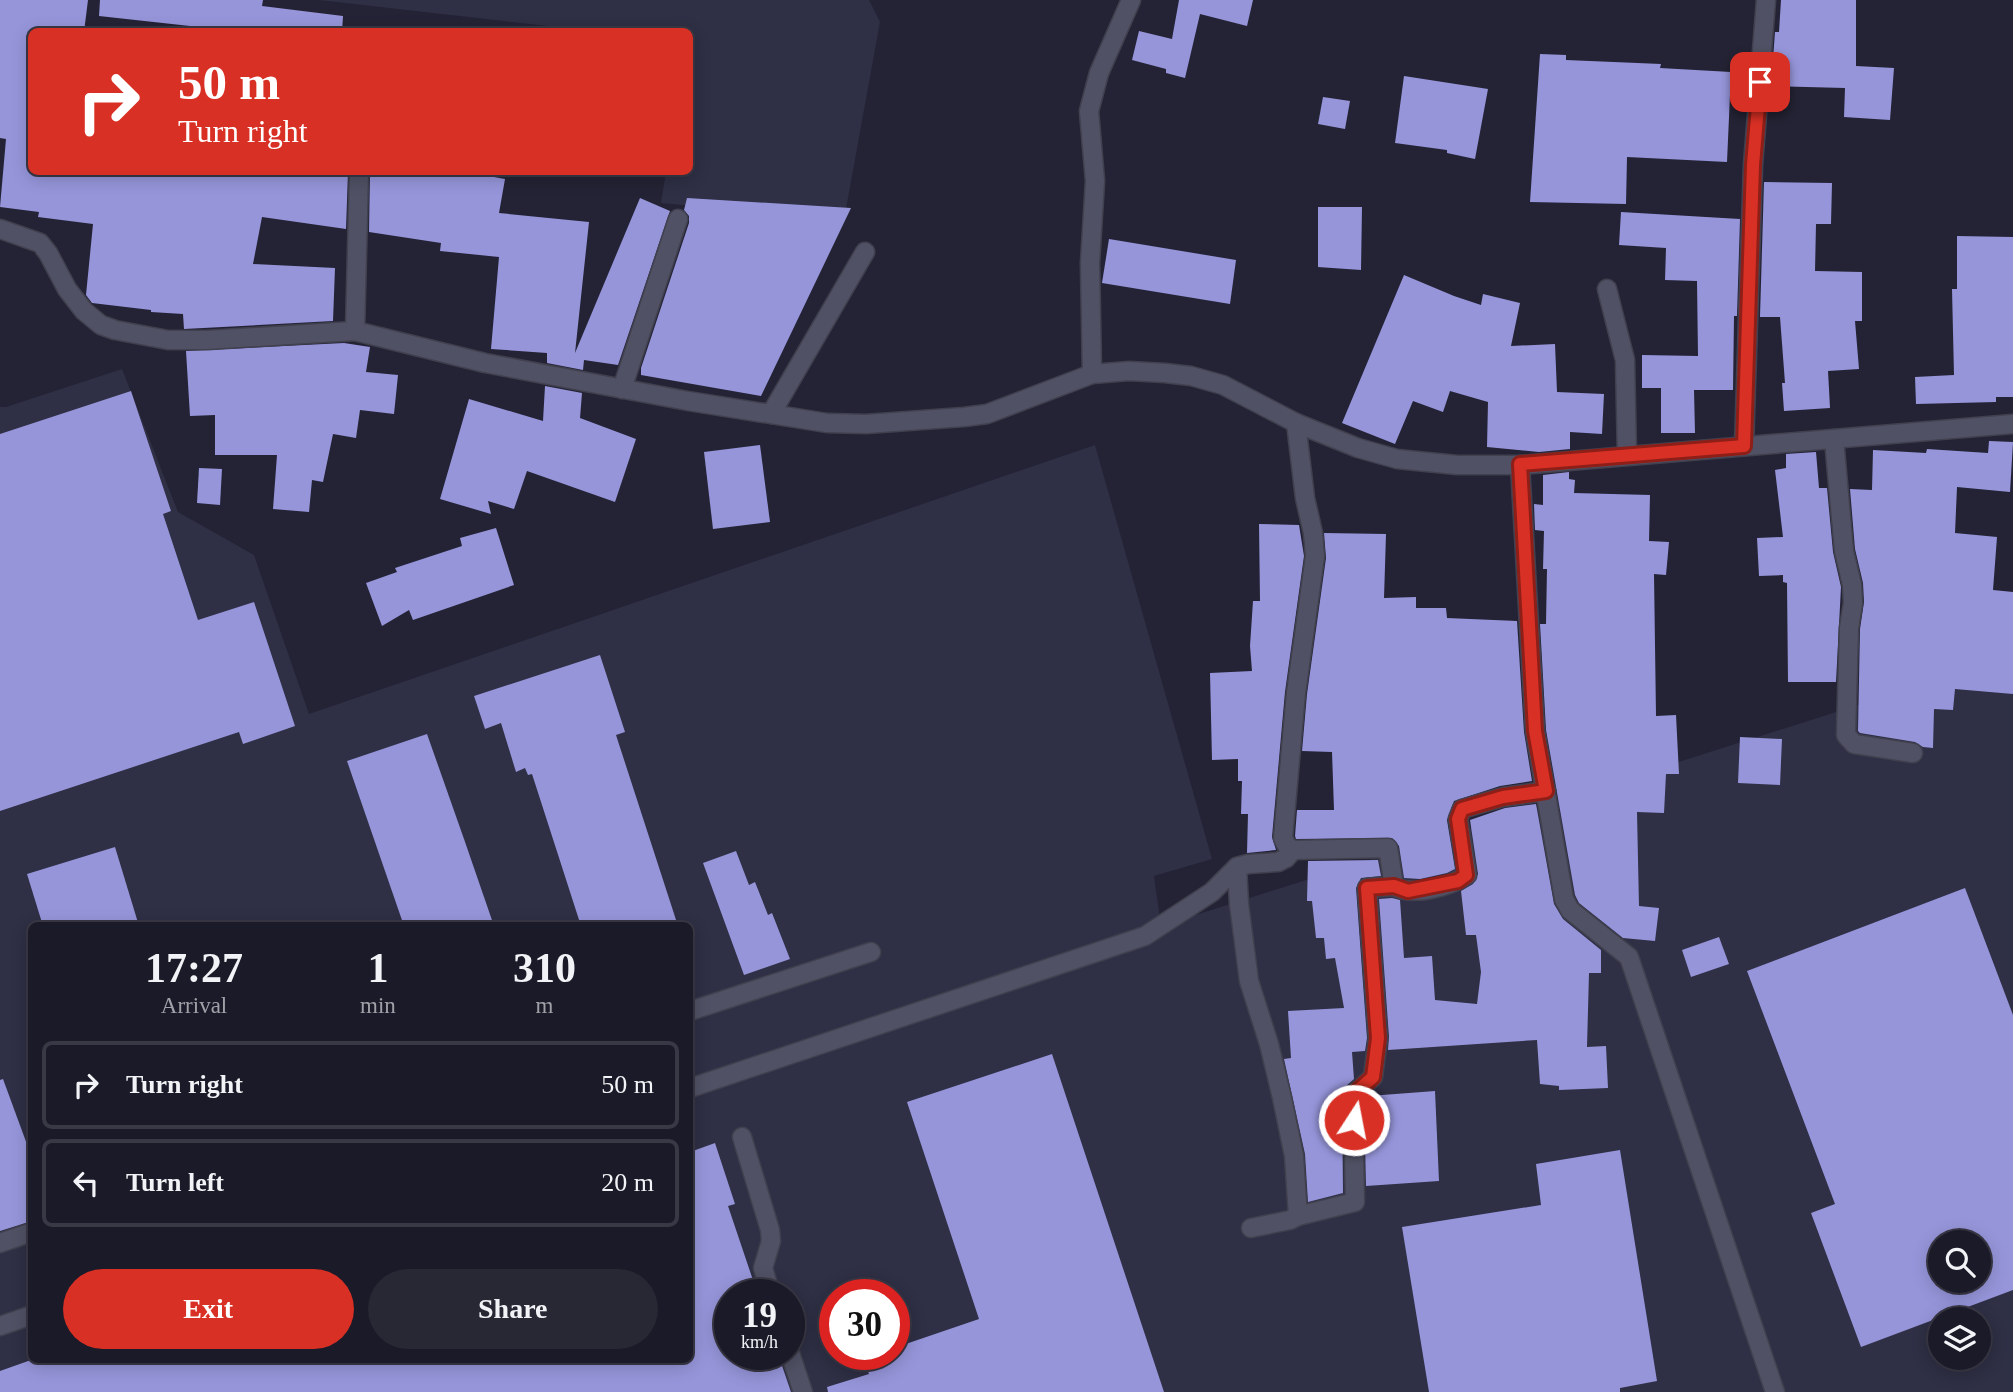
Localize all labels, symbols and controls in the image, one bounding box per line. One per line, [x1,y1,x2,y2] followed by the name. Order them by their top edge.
[1730,52,1790,112] pin
[178,55,280,110] text: 50 m
[63,56,154,147] icon: right
[1741,63,1779,101] icon: arrive
[178,113,308,149] text: Turn right
[145,945,243,991] text: 17:27
[367,945,388,991] text: 1
[513,945,576,991] text: 310
[161,993,227,1018] text: Arrival
[360,993,396,1018] text: min
[535,993,553,1018] text: m
[67,1066,105,1104] icon: right
[126,1070,243,1099] text: Turn right
[601,1070,654,1099] text: 50 m
[1317,1083,1391,1157] position arrow
[67,1164,105,1202] icon: left
[126,1168,224,1197] text: Turn left
[601,1168,654,1197] text: 20 m
[1928,1230,1991,1370] map controls
[1928,1230,1991,1293] button: search
[63,1269,354,1349] button: Exit
[368,1269,658,1349] button: Share
[819,1279,910,1370] speed limit sign: 30
[742,1296,777,1335] text: 19
[1928,1307,1991,1370] button: layers
[741,1332,778,1352] text: km/h

